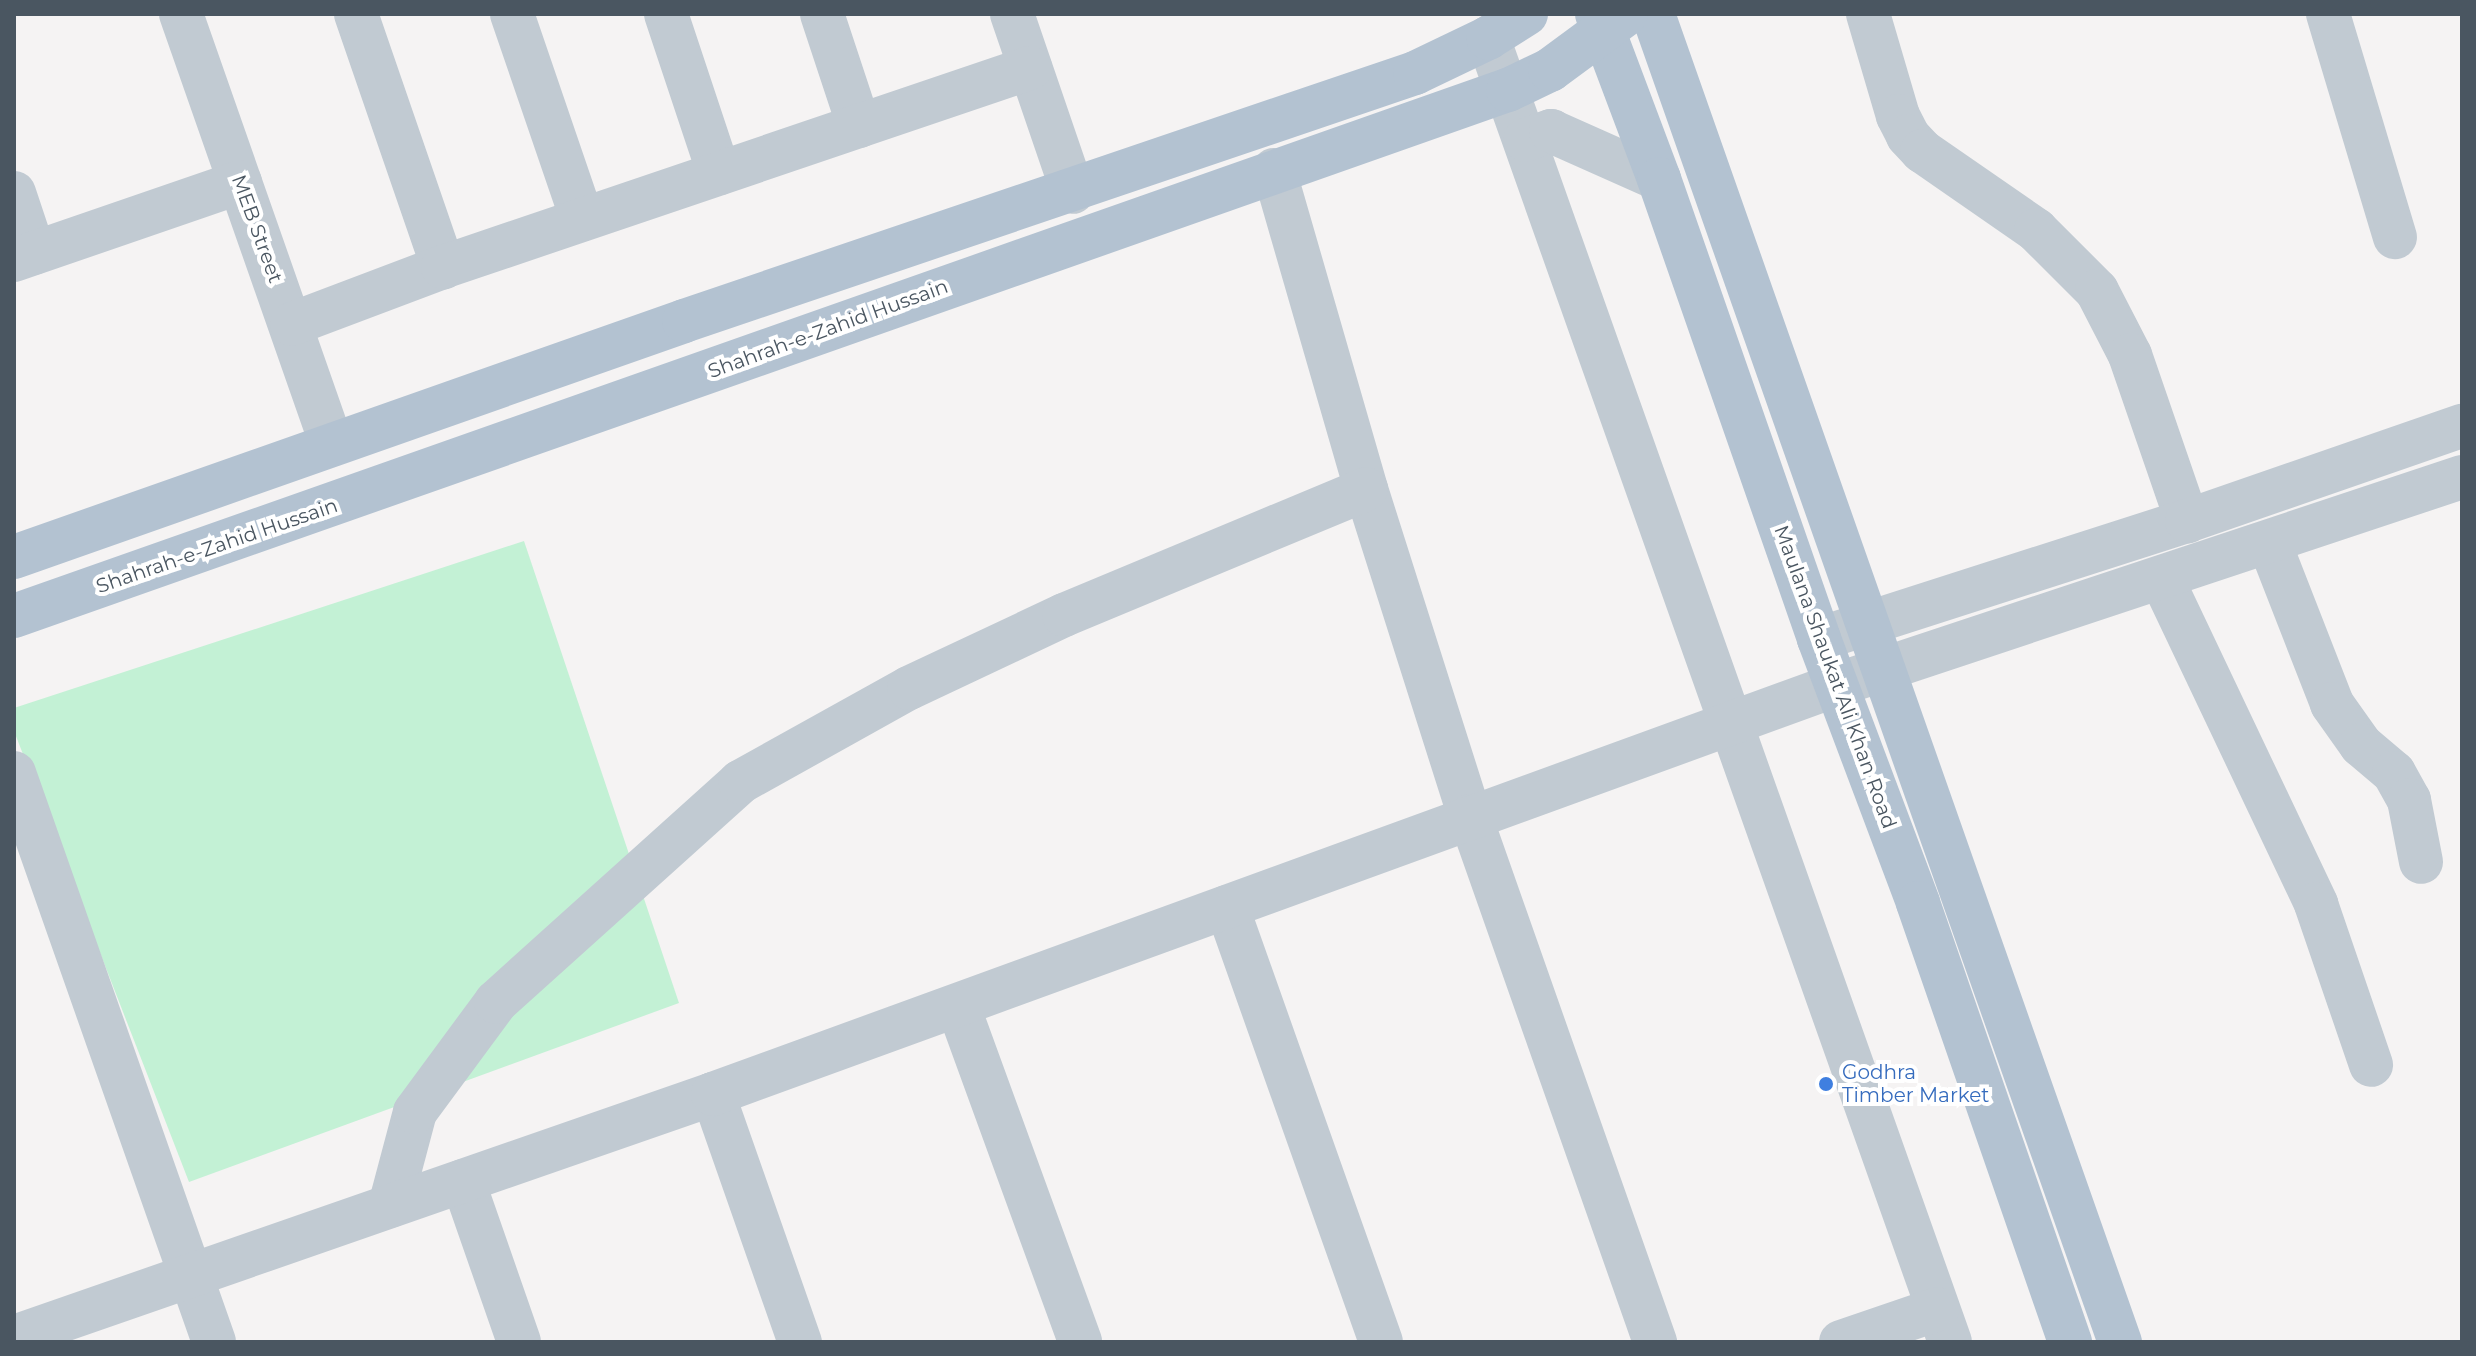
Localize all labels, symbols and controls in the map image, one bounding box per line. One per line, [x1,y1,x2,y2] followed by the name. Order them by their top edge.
[226,172,288,286] street label: MEB Street
[705,274,951,384] street label: Shahrah-e-Zahid Hussain
[93,493,341,599] street label: Shahrah-e-Zahid Hussain
[1769,522,1901,832] street label: Maulana Shaukat Ali Khan Road
[1842,1060,1989,1107] place label: Godhra Timber Market
[1817,1075,1835,1093] marker: Godhra Timber Market

